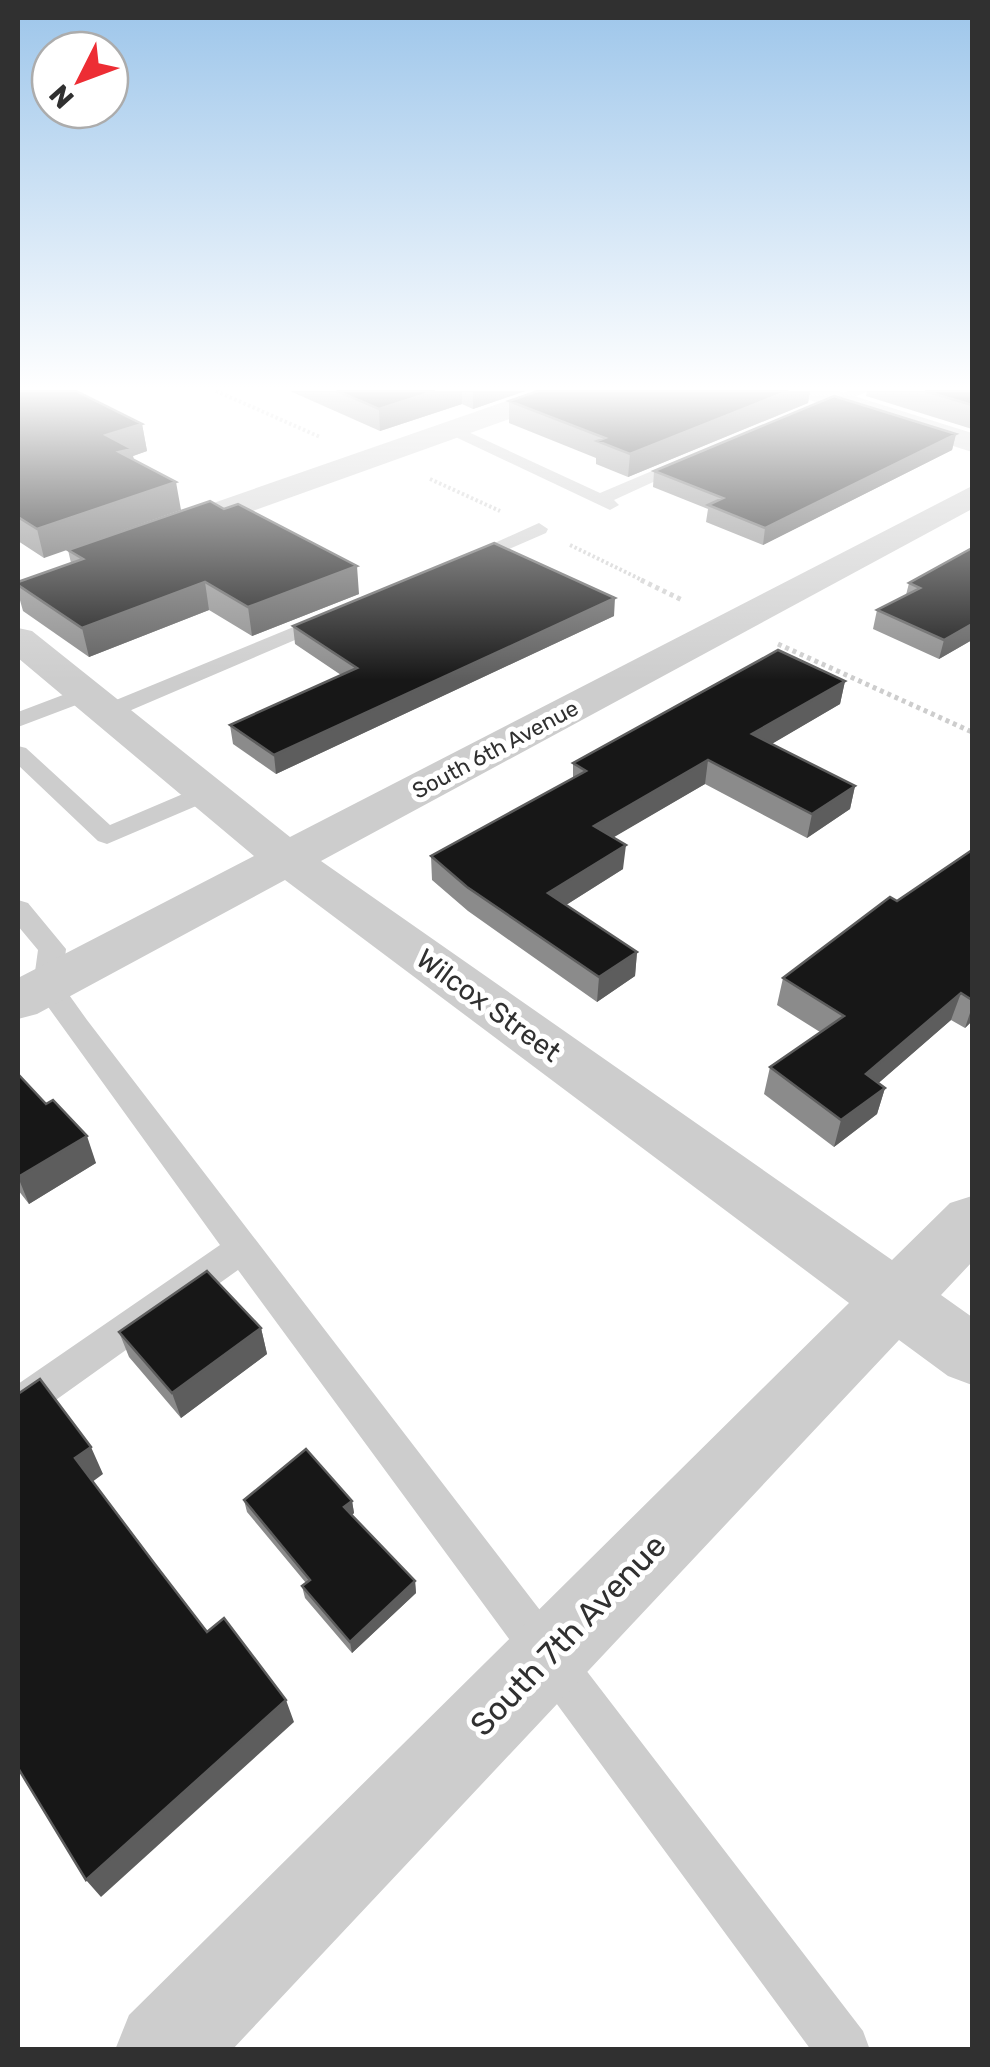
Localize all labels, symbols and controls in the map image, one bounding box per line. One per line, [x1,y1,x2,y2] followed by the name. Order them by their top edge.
[30,30,130,130] north arrow
[43,78,81,115] text: N
[408,694,583,805] street label: South 6th Avenue
[410,942,567,1069] street label: Wilcox Street
[462,1527,674,1743] street label: South 7th Avenue

